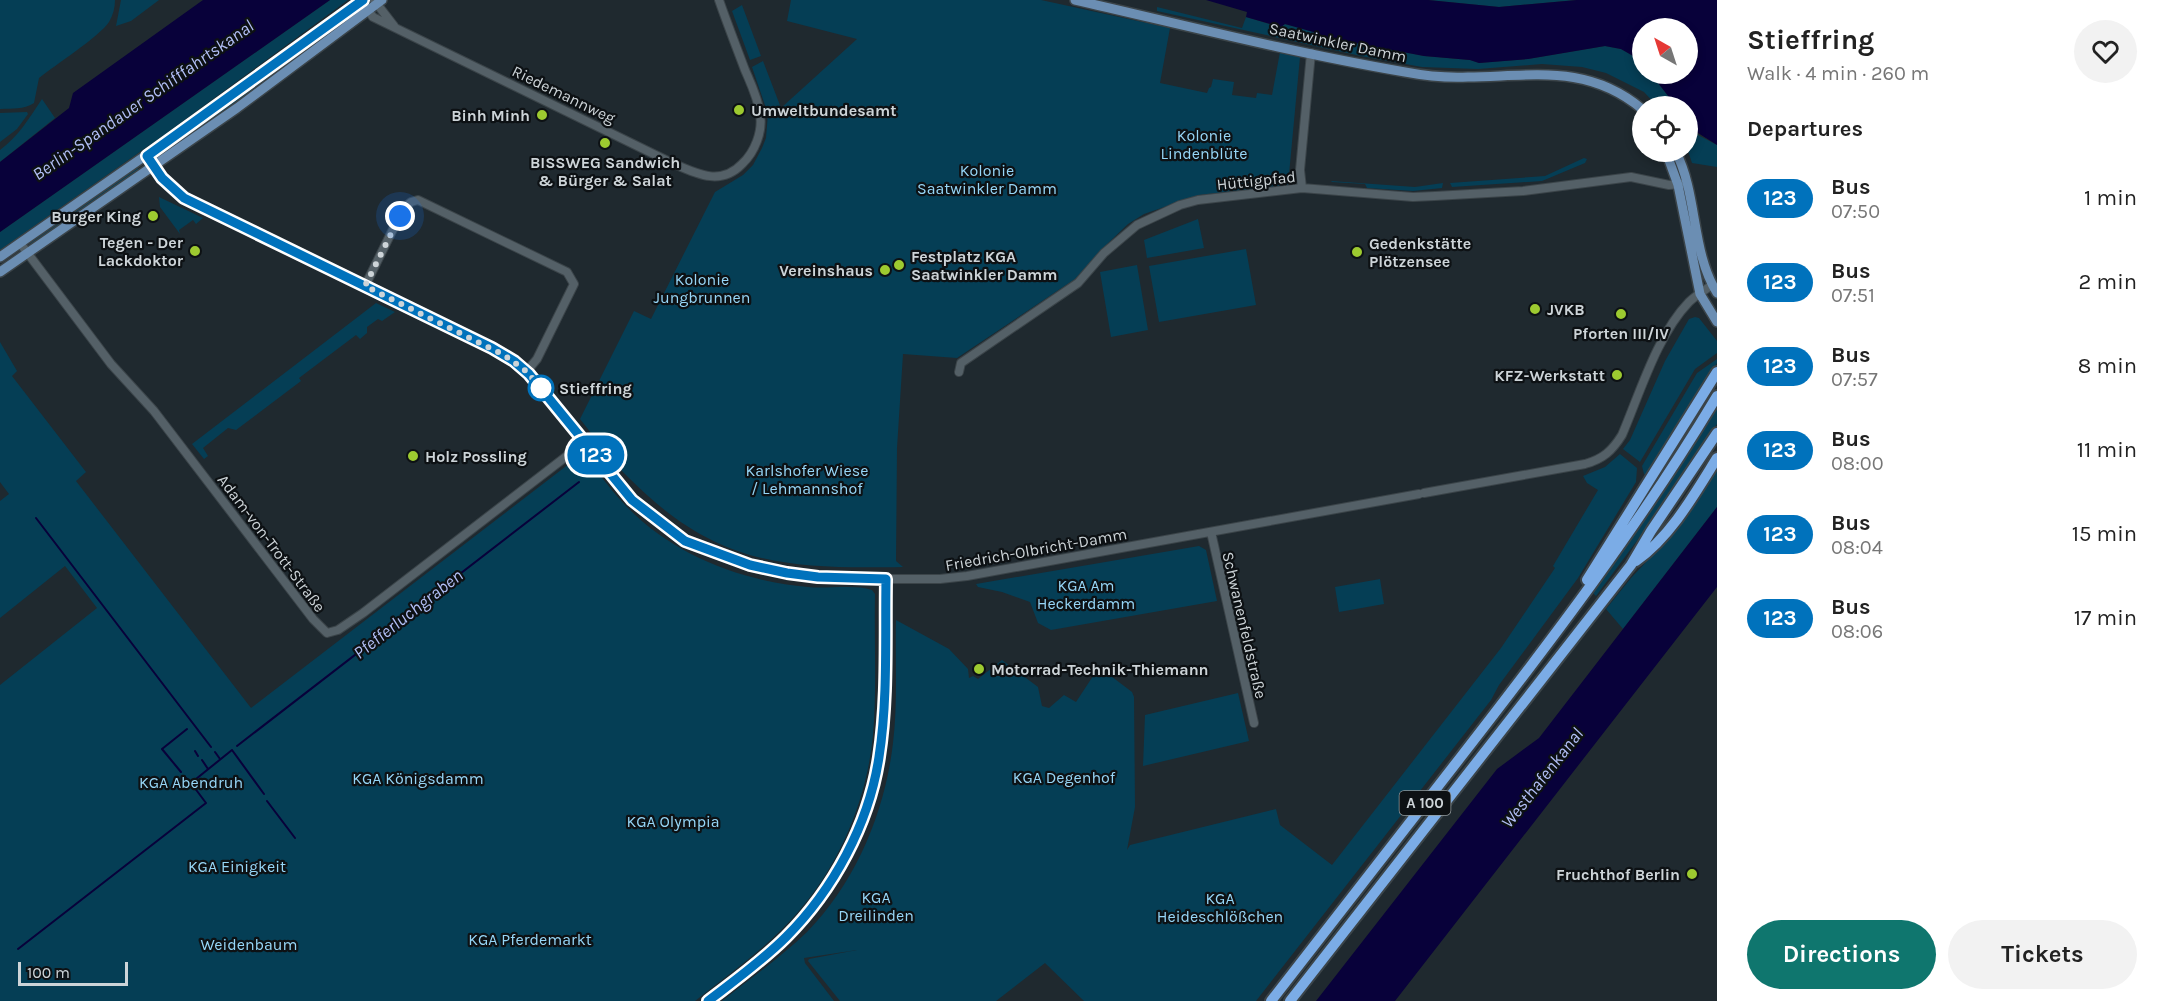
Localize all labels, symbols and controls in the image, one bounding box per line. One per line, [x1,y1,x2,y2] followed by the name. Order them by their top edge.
[28,15,258,185] water label: Berlin-Spandauer Schifffahrtskanal
[1632,18,1698,84] north arrow
[1632,18,1698,162] map controls
[1267,19,1408,66] street label: Saatwinkler Damm
[2074,20,2137,83] button: heart
[1747,23,1874,56] text: Stieffring
[509,61,618,128] street label: Riedemannweg
[1747,62,1929,85] text: Walk · 4 min · 260 m
[1632,96,1698,162] button: locate
[751,101,896,120] place label: Umweltbundesamt
[732,103,746,117] marker: Umweltbundesamt
[451,106,530,125] place label: Binh Minh
[535,108,549,122] marker: Binh Minh
[1747,116,1863,142] text: Departures
[1160,126,1248,163] park label: Kolonie Lindenblüte
[598,136,612,150] marker: BISSWEG Sandwich & Bürger & Salat
[530,153,680,190] place label: BISSWEG Sandwich & Bürger & Salat
[917,161,1057,198] park label: Kolonie Saatwinkler Damm
[1216,167,1296,194] street label: Hüttigpfad
[1831,174,1871,200] text: Bus
[2084,185,2137,211] text: 1 min
[1763,186,1797,210] text: 123
[1831,200,1880,223] text: 07:50
[385,201,415,231] your location
[51,207,141,226] place label: Burger King
[146,209,160,223] marker: Burger King
[98,233,184,270] place label: Tegen - Der Lackdoktor
[1369,234,1471,271] place label: Gedenkstätte Plötzensee
[188,244,202,258] marker: Tegen - Der Lackdoktor
[1350,245,1364,259] marker: Gedenkstätte Plötzensee
[911,247,1057,284] place label: Festplatz KGA Saatwinkler Damm
[892,258,906,272] marker: Festplatz KGA Saatwinkler Damm
[1831,258,1871,284] text: Bus
[779,261,873,280] place label: Vereinshaus
[878,263,892,277] marker: Vereinshaus
[2079,269,2137,295] text: 2 min
[654,270,750,307] park label: Kolonie Jungbrunnen
[1763,270,1797,294] text: 123
[1831,284,1875,307] text: 07:51
[1547,300,1585,319] place label: JVKB
[1528,302,1542,316] marker: JVKB
[1614,307,1628,321] marker: Pforten III/IV
[1573,324,1669,343] place label: Pforten III/IV
[1831,342,1871,368] text: Bus
[2078,353,2137,379] text: 8 min
[1763,354,1797,378] text: 123
[1494,366,1605,385] place label: KFZ-Werkstatt
[1610,368,1624,382] marker: KFZ-Werkstatt
[1831,368,1878,391] text: 07:57
[528,375,554,401] marker: Stieffring
[559,379,632,398] place label: Stieffring
[1831,426,1871,452] text: Bus
[562,436,630,474] line badge: 123
[2077,437,2137,463] text: 11 min
[1763,438,1797,462] text: 123
[579,443,613,467] text: 123
[425,447,527,466] place label: Holz Possling
[406,449,420,463] marker: Holz Possling
[1831,452,1884,475] text: 08:00
[746,461,868,498] park label: Karlshofer Wiese / Lehmannshof
[214,471,330,616] street label: Adam-von-Trott-Straße
[1831,510,1871,536] text: Bus
[2072,521,2137,547] text: 15 min
[1763,522,1797,546] text: 123
[944,524,1128,575] street label: Friedrich-Olbricht-Damm
[1831,536,1883,559] text: 08:04
[1218,550,1271,700] street label: Schwanenfeldstraße
[349,564,467,664] water label: Pfefferluchgraben
[1037,576,1135,613] park label: KGA Am Heckerdamm
[1831,594,1871,620] text: Bus
[2074,605,2137,631] text: 17 min
[1763,606,1797,630] text: 123
[1831,620,1883,643] text: 08:06
[991,660,1209,679] place label: Motorrad-Technik-Thiemann
[972,662,986,676] marker: Motorrad-Technik-Thiemann
[1496,723,1588,832] water label: Westhafenkanal
[1013,768,1116,787] park label: KGA Degenhof
[352,769,484,788] park label: KGA Königsdamm
[139,773,243,792] park label: KGA Abendruh
[1400,791,1450,815] road number: A 100
[626,812,720,831] park label: KGA Olympia
[188,857,286,876] park label: KGA Einigkeit
[1556,865,1680,884] place label: Fruchthof Berlin
[1685,867,1699,881] marker: Fruchthof Berlin
[838,888,914,925] park label: KGA Dreilinden
[1157,889,1283,926] park label: KGA Heideschlößchen
[1747,920,1936,989] button: Directions
[1948,920,2137,989] button: Tickets
[468,930,592,949] park label: KGA Pferdemarkt
[200,935,298,954] park label: Weidenbaum
[18,959,128,986] scale bar
[27,963,70,982] text: 100 m

